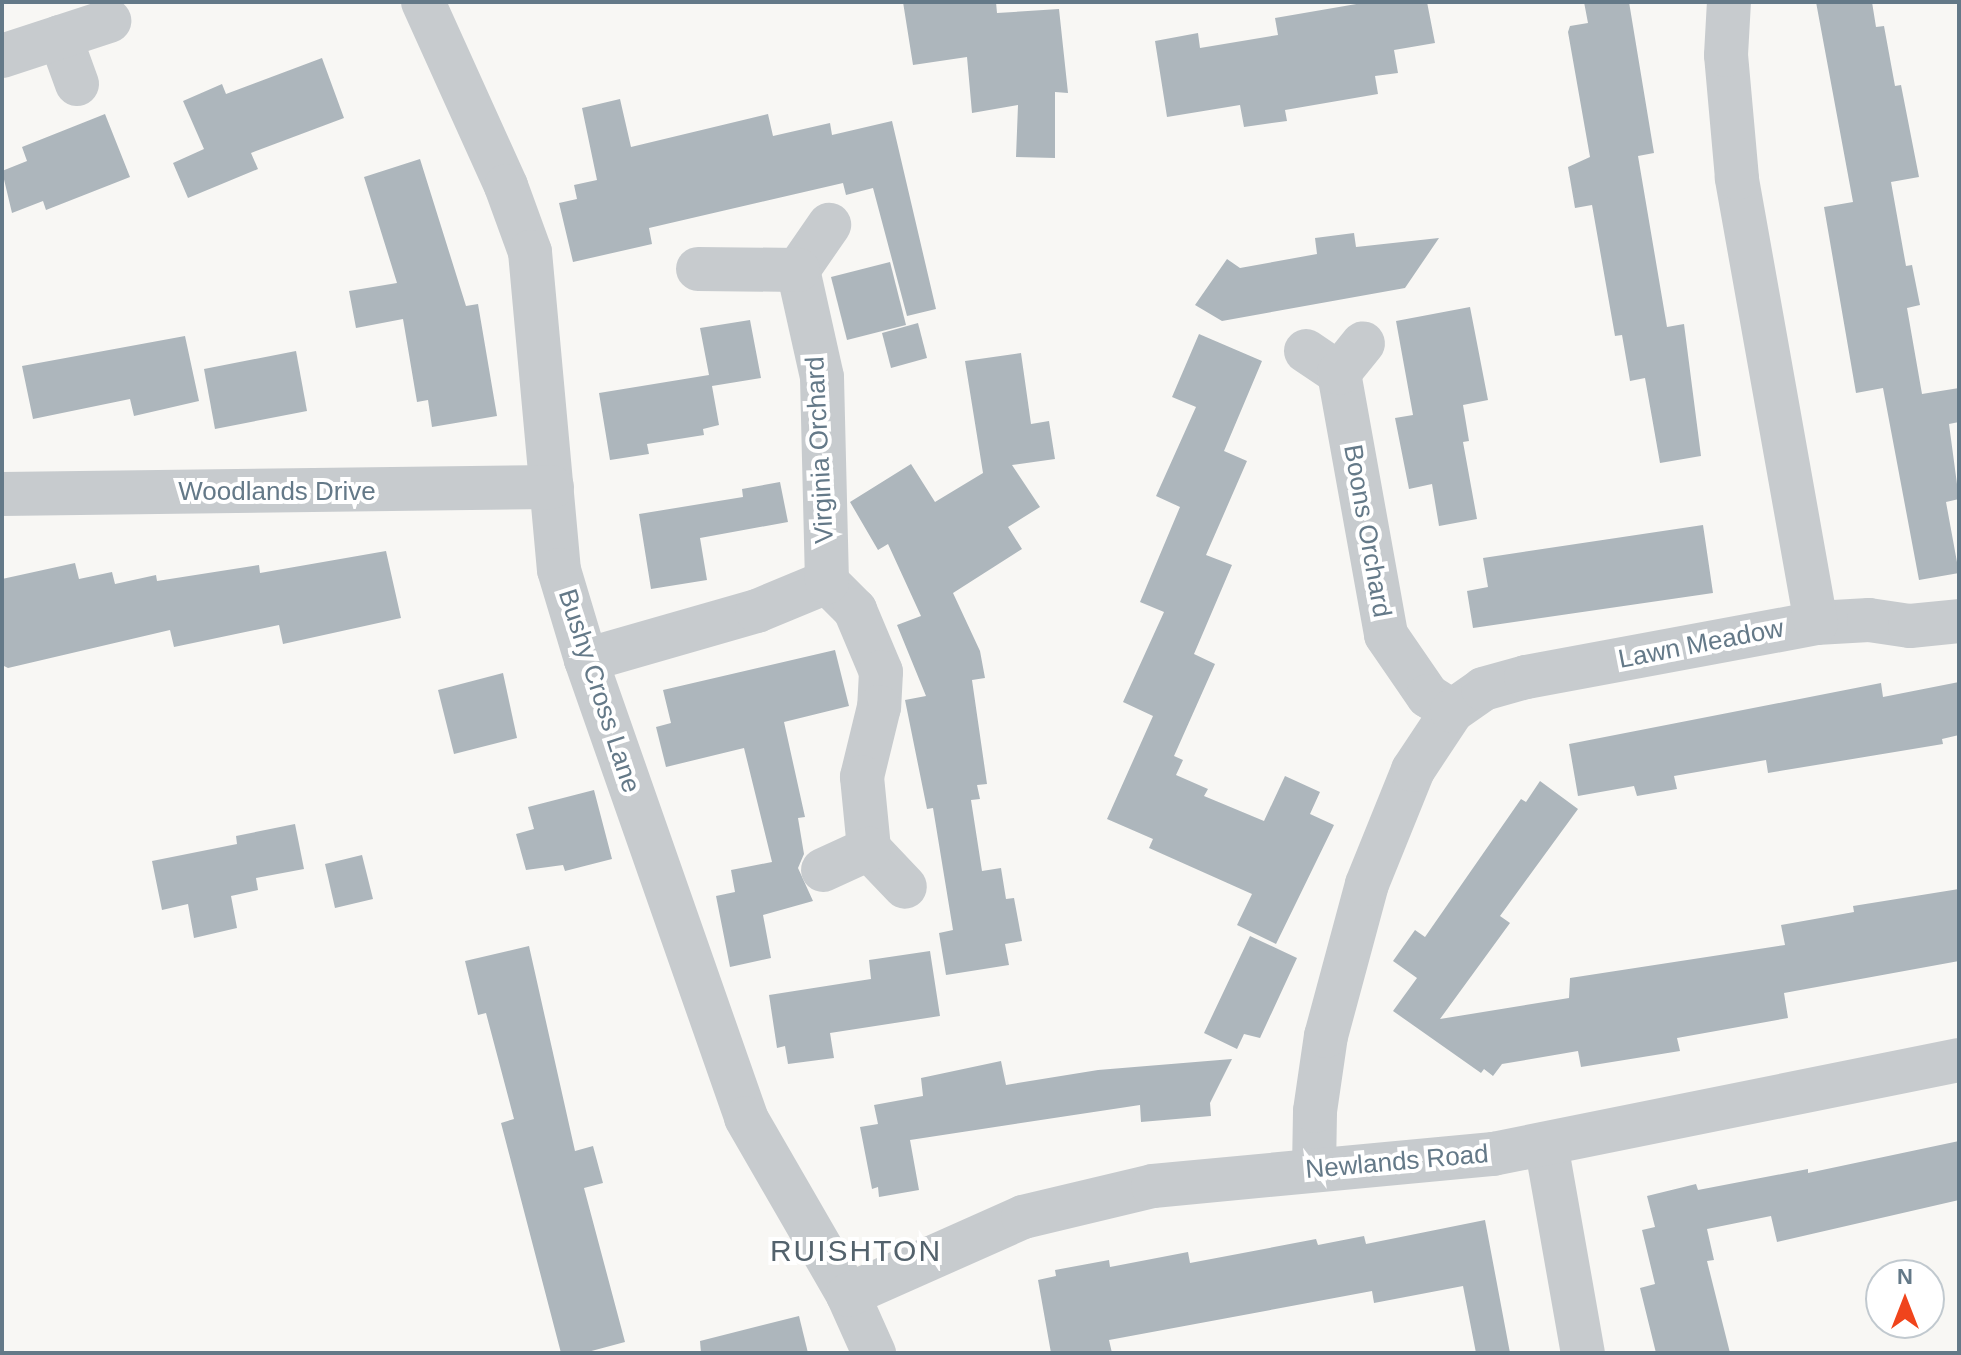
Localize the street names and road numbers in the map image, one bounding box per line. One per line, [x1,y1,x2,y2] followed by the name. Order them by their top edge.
[800,356,840,544] street label: Virginia Orchard
[1336,442,1398,620] street label: Boons Orchard
[178,476,376,508] street label: Woodlands Drive
[551,585,647,797] street label: Bushy Cross Lane
[1616,613,1786,675] street label: Lawn Meadow
[1304,1138,1490,1186] street label: Newlands Road

